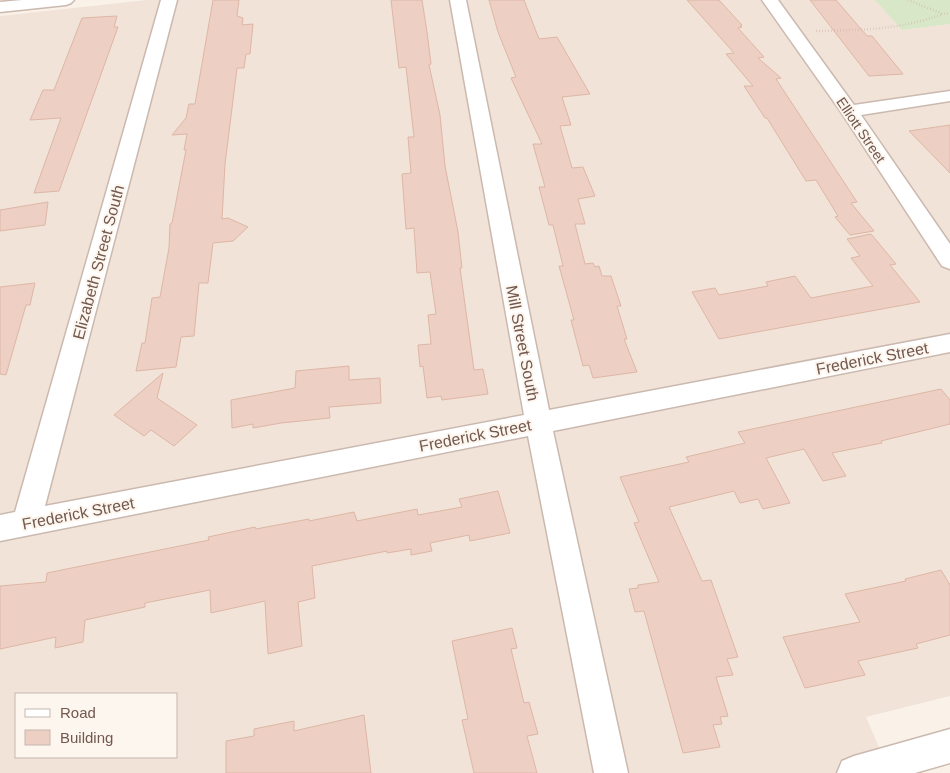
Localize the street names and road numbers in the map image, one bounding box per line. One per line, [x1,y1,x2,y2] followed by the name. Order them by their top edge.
[833,94,889,166] street label: Elliott Street
[70,183,127,341] street label: Elizabeth Street South
[503,284,542,402] street label: Mill Street South
[815,339,930,378] street label: Frederick Street
[418,416,533,455] street label: Frederick Street
[21,494,136,533] street label: Frederick Street

